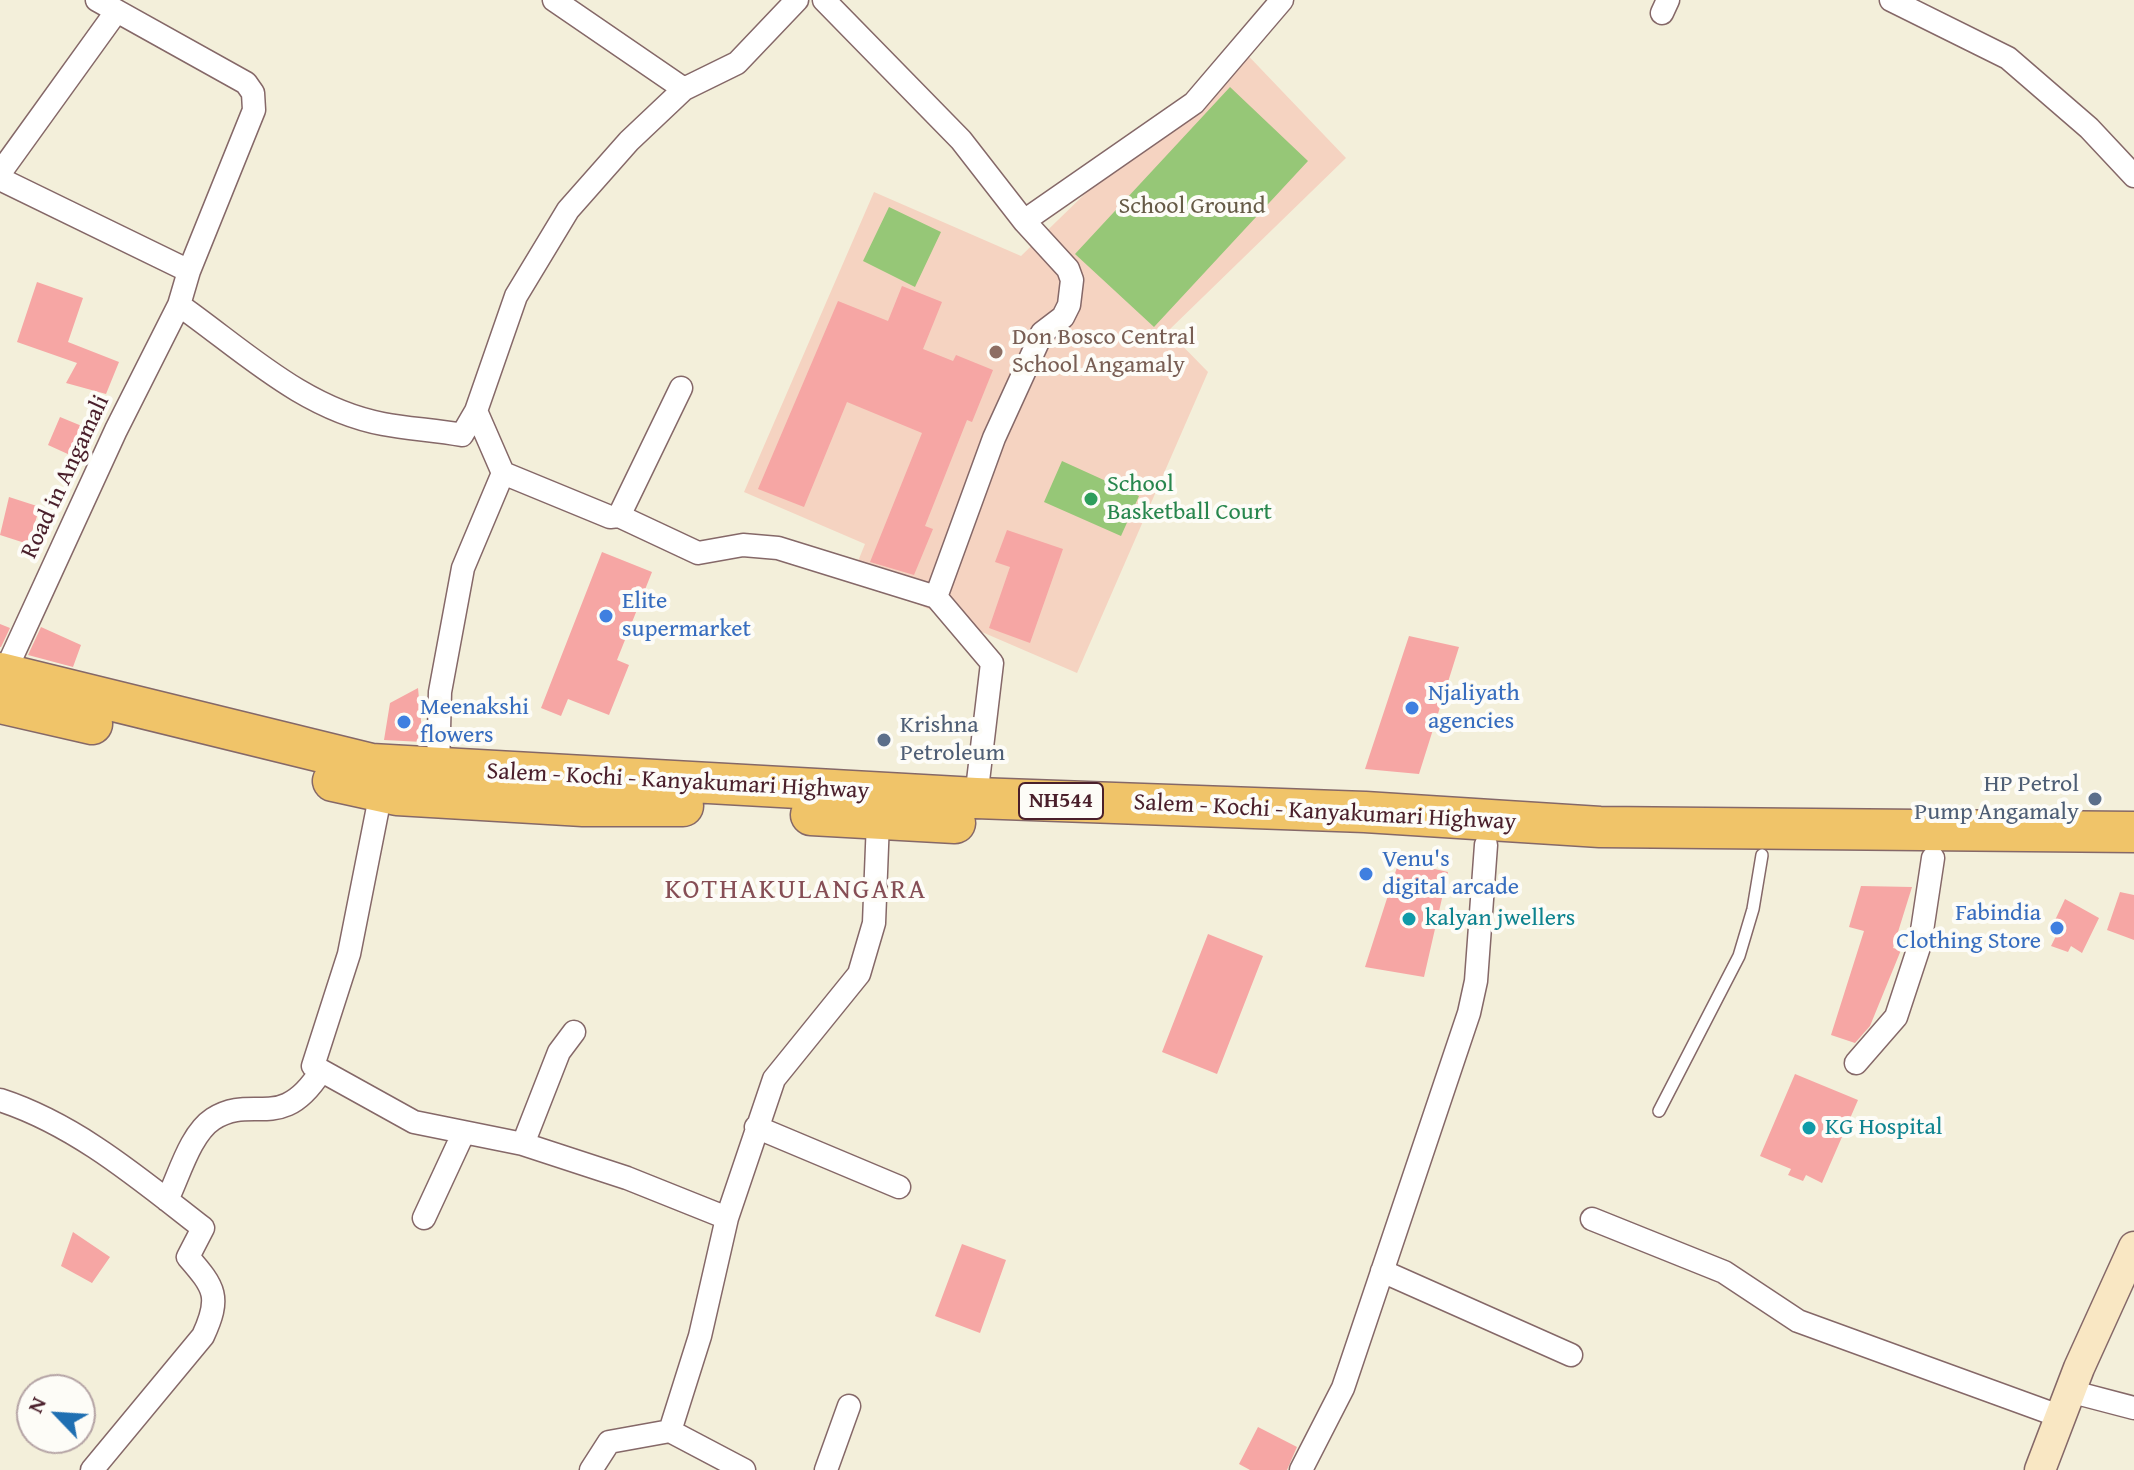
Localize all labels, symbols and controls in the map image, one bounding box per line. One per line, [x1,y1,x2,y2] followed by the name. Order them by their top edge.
[1118,193,1266,221] park label: School Ground
[1012,324,1195,380] place label: Don Bosco Central School Angamaly
[987,343,1005,361] marker: Don Bosco Central School Angamaly
[16,391,116,563] street label: Road in Angamali
[1107,471,1272,527] place label: School Basketball Court
[1082,490,1100,508] marker: School Basketball Court
[622,588,751,644] place label: Elite supermarket
[597,607,615,625] marker: Elite supermarket
[1428,680,1520,736] place label: Njaliyath agencies
[420,694,529,750] place label: Meenakshi flowers
[1403,699,1421,717] marker: Njaliyath agencies
[900,712,1005,768] place label: Krishna Petroleum
[395,713,413,731] marker: Meenakshi flowers
[875,731,893,749] marker: Krishna Petroleum
[486,758,870,806] street label: Salem - Kochi - Kanyakumari Highway
[1914,771,2079,827] place label: HP Petrol Pump Angamaly
[1019,783,1103,819] road number: NH544
[1133,789,1517,837] street label: Salem - Kochi - Kanyakumari Highway
[2086,790,2104,808] marker: HP Petrol Pump Angamaly
[1382,846,1519,902] place label: Venu's digital arcade
[1357,865,1375,883] marker: Venu's digital arcade
[665,874,927,908] district label: KOTHAKULANGARA
[1896,900,2041,956] place label: Fabindia Clothing Store
[1425,905,1575,933] place label: kalyan jwellers
[1400,910,1418,928] marker: kalyan jwellers
[2048,919,2066,937] marker: Fabindia Clothing Store
[1825,1114,1943,1142] place label: KG Hospital
[1800,1119,1818,1137] marker: KG Hospital
[16,1374,96,1454] north arrow
[18,1391,54,1418] text: N

